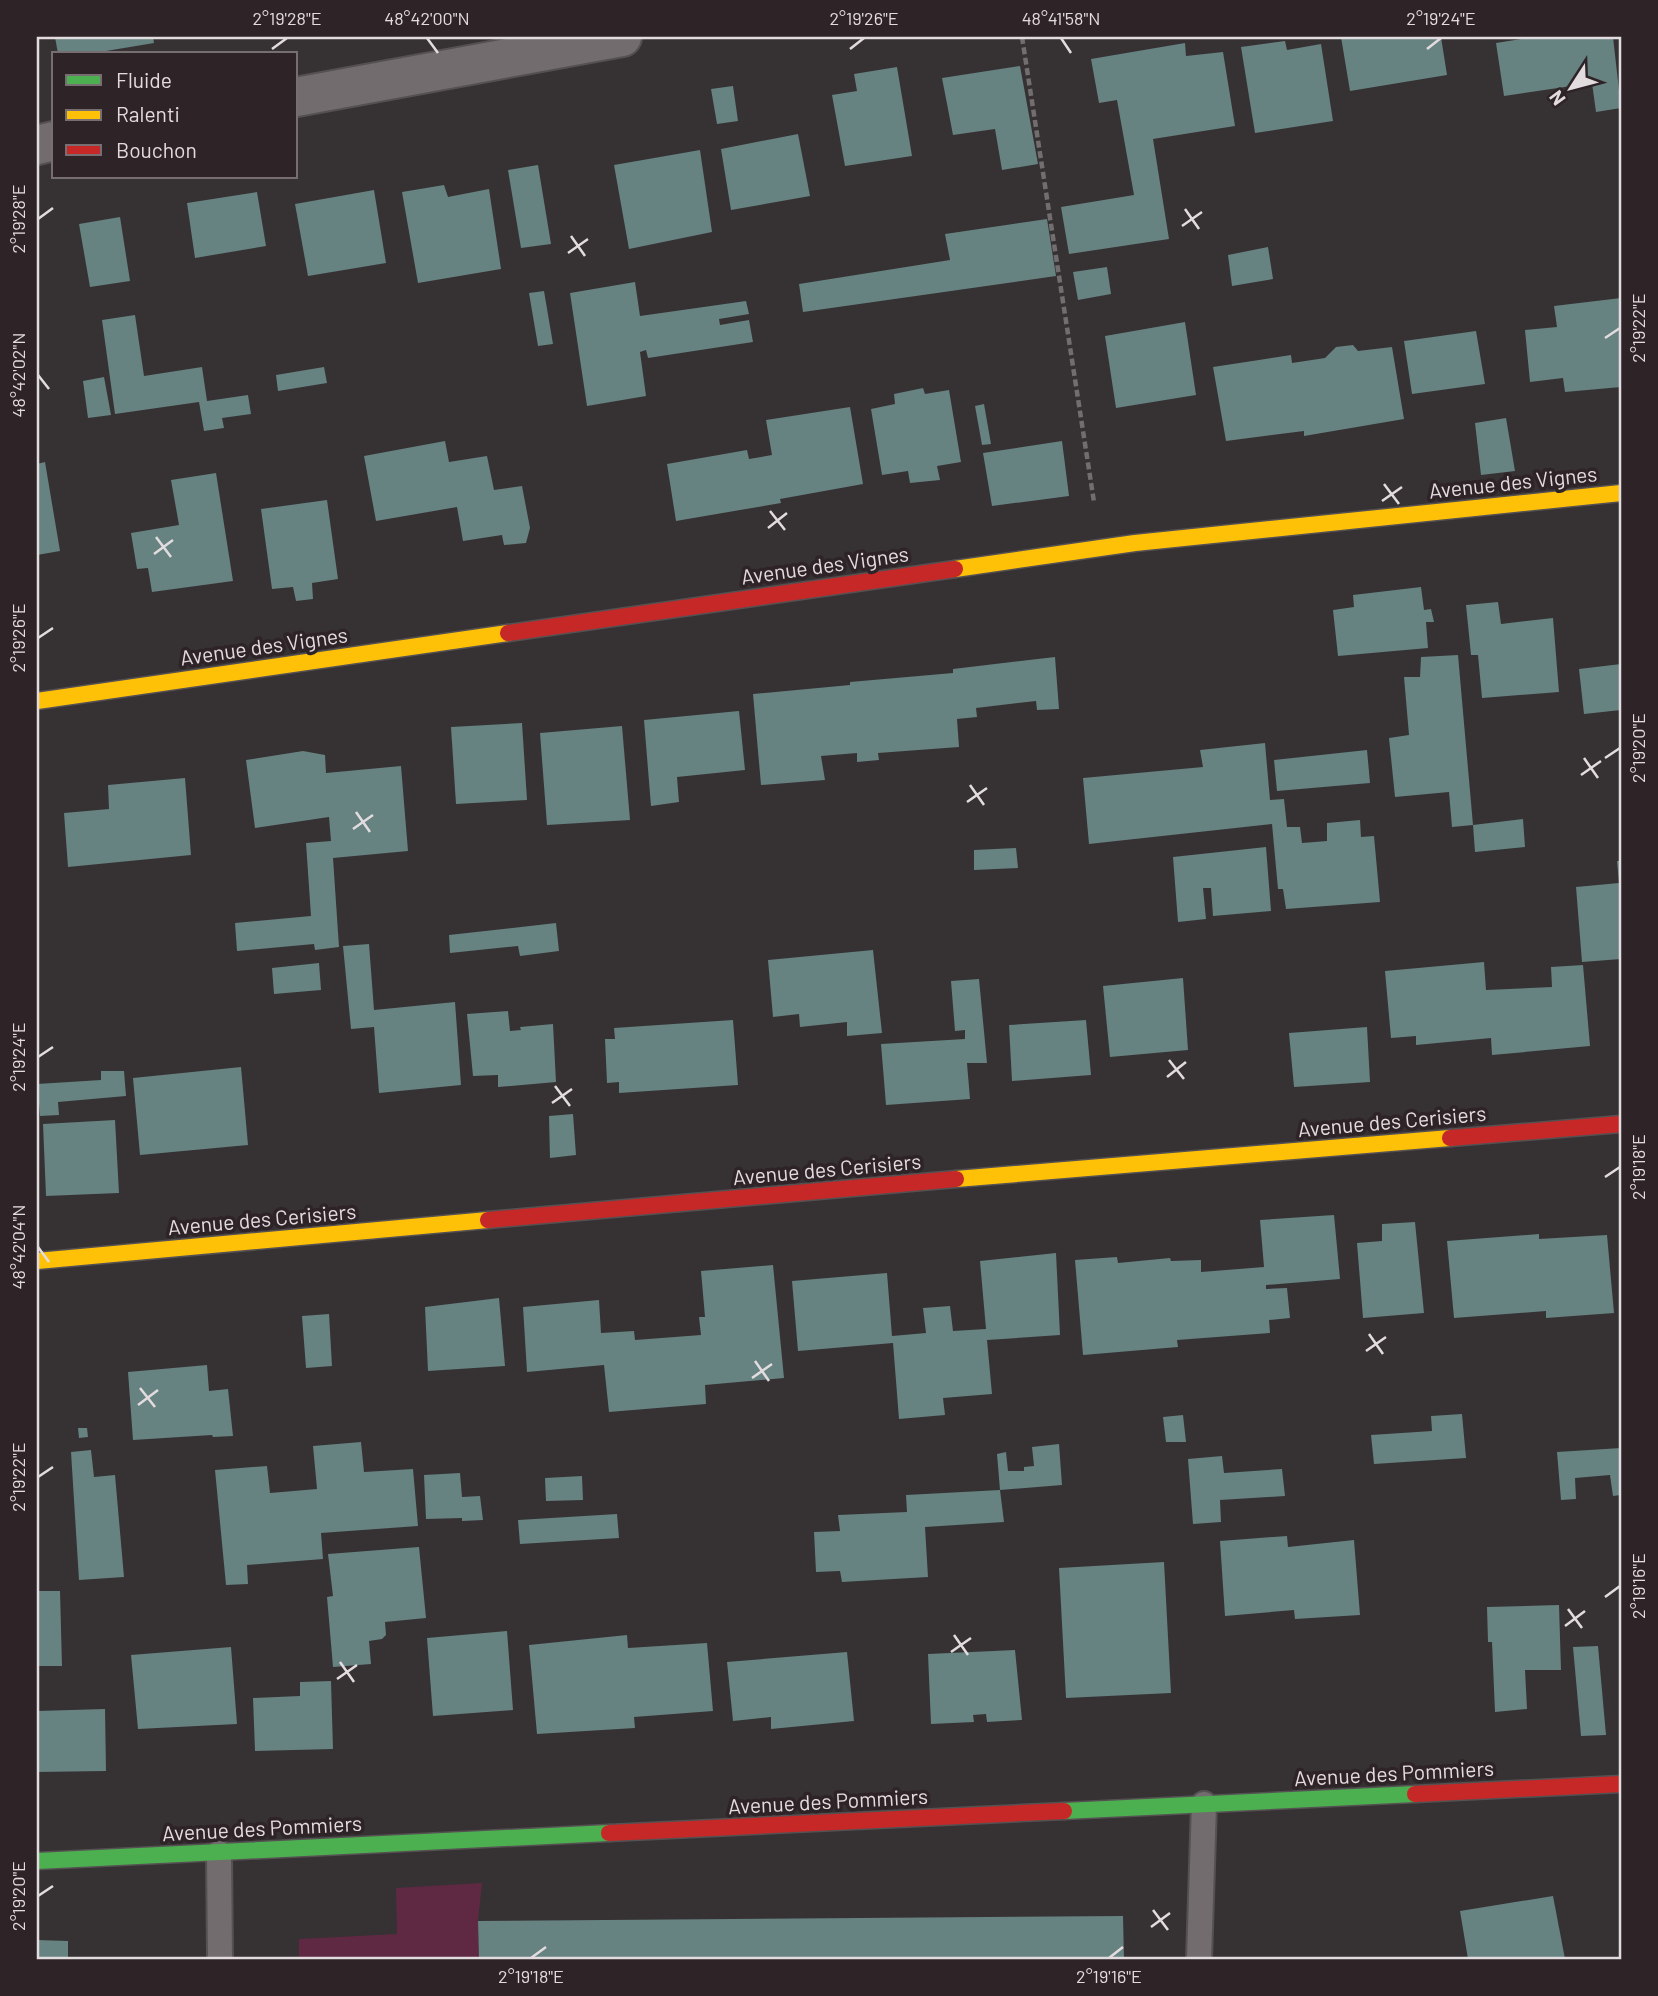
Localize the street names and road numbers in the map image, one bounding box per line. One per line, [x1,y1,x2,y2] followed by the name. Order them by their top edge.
[1428,460,1598,503] street label: Avenue des Vignes
[739,540,910,589] street label: Avenue des Vignes
[178,621,349,670] street label: Avenue des Vignes
[1297,1100,1487,1141] street label: Avenue des Cerisiers
[732,1148,922,1189] street label: Avenue des Cerisiers
[167,1198,357,1239] street label: Avenue des Cerisiers
[1293,1755,1495,1790] street label: Avenue des Pommiers
[727,1783,929,1818] street label: Avenue des Pommiers
[161,1810,363,1845] street label: Avenue des Pommiers

